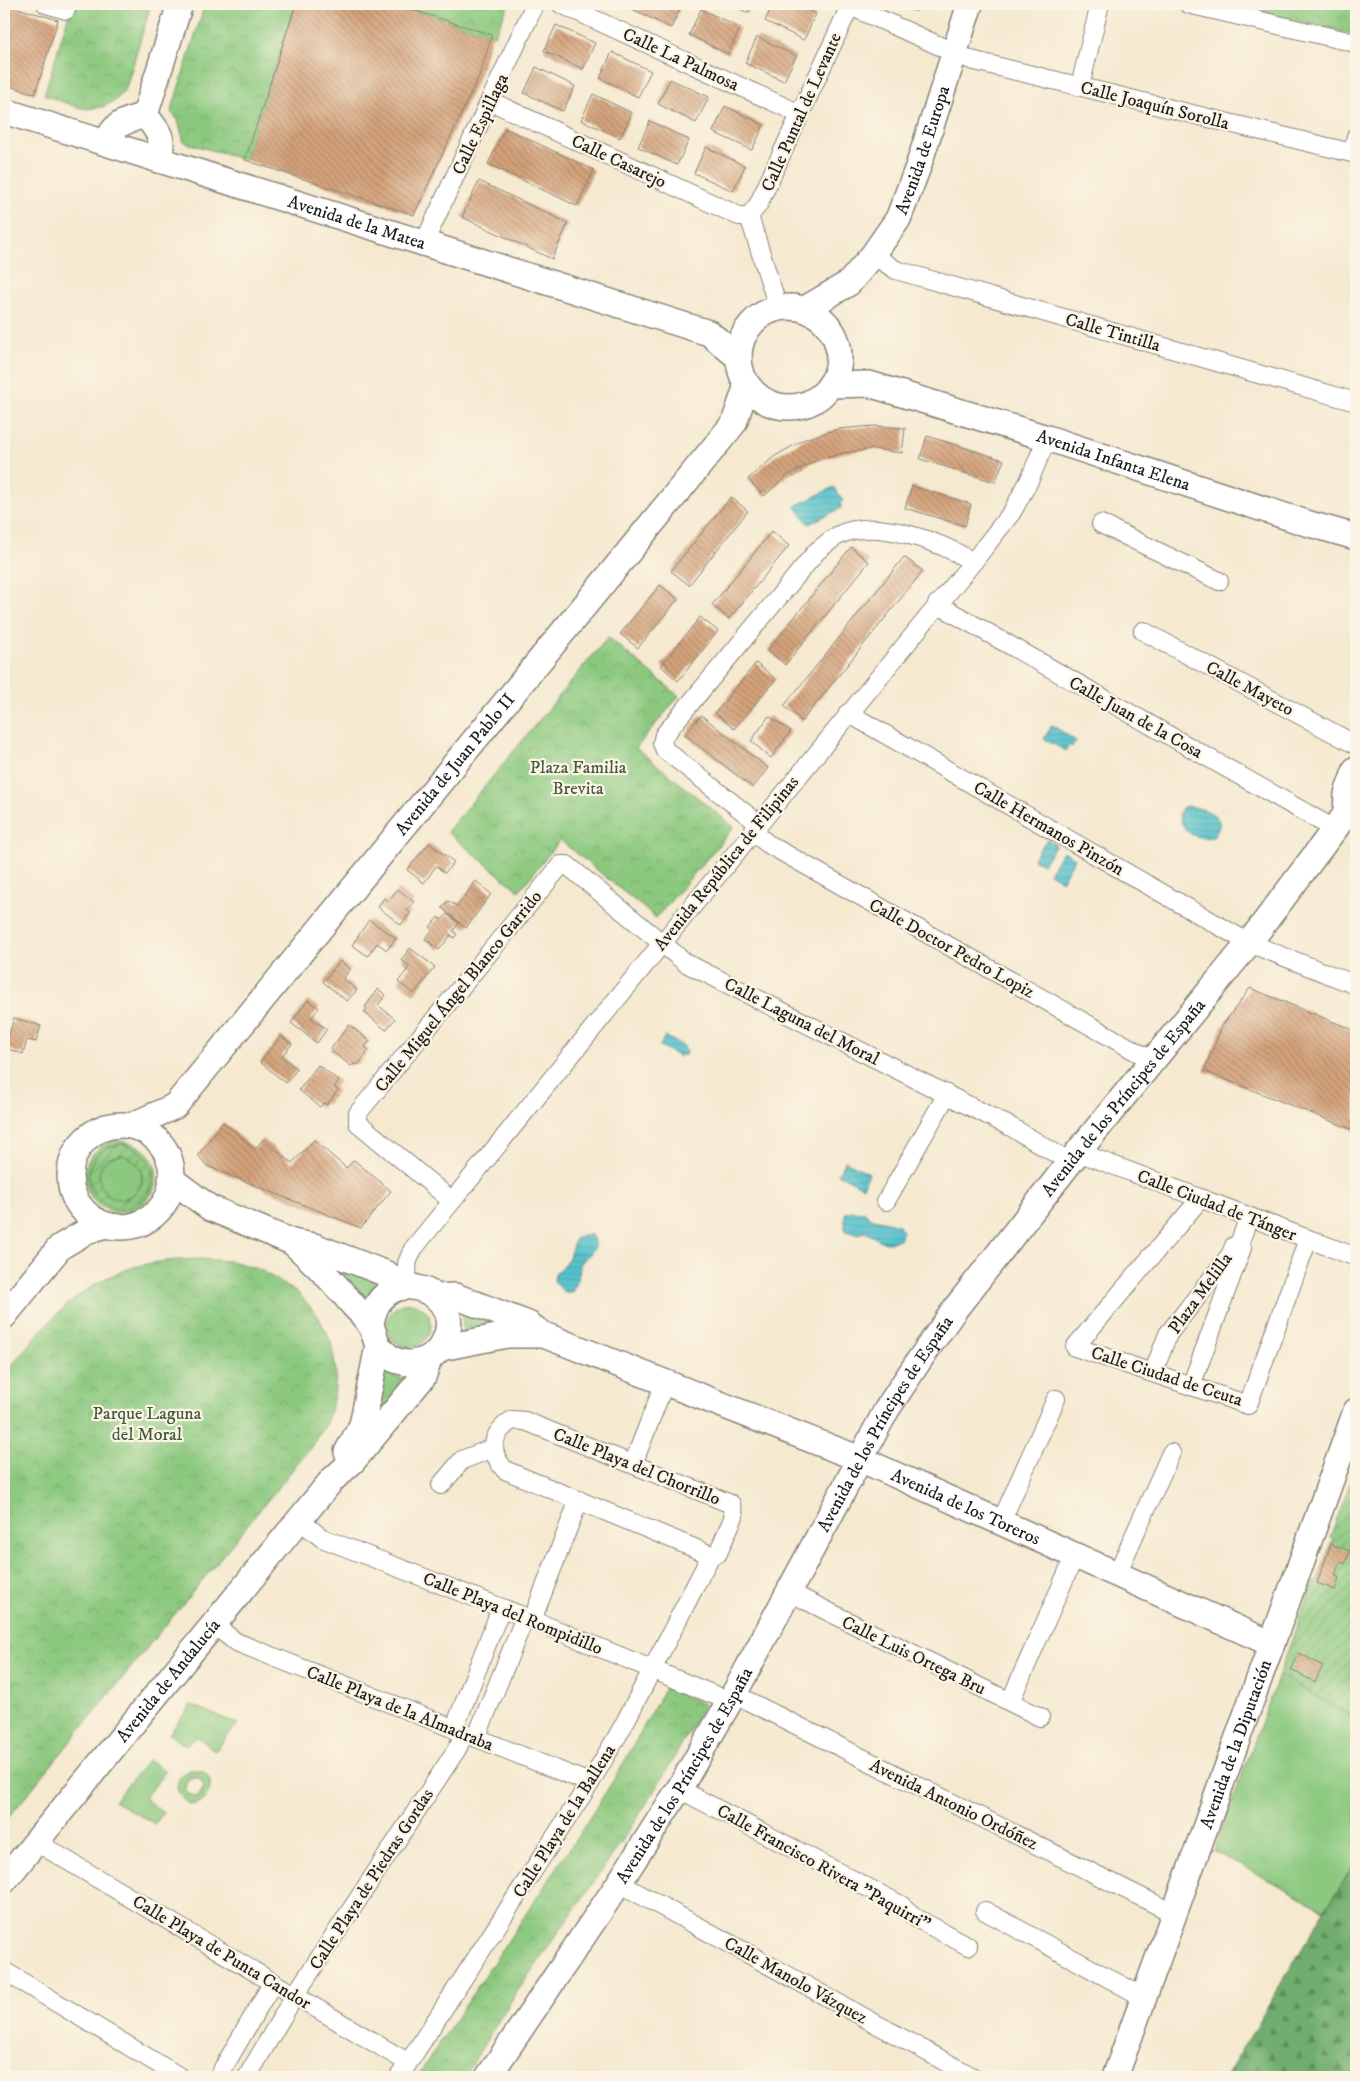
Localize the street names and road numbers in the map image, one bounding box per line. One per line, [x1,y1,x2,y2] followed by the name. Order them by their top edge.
[619,23,742,97] street label: Calle La Palmosa
[757,30,847,195] street label: Calle Puntal de Levante
[448,70,514,178] street label: Calle Espillaga
[1078,77,1232,135] street label: Calle Joaquín Sorolla
[891,83,955,218] street label: Avenida de Europa
[568,130,670,194] street label: Calle Casarejo
[285,191,429,255] street label: Avenida de la Matea
[1063,309,1163,357] street label: Calle Tintilla
[1034,425,1193,496] street label: Avenida Infanta Elena
[1202,657,1297,721] street label: Calle Mayeto
[1065,672,1207,764] street label: Calle Juan de la Cosa
[391,689,520,840] street label: Avenida de Juan Pablo II
[649,772,804,955] street label: Avenida República de Filipinas
[969,777,1128,881] street label: Calle Hermanos Pinzón
[370,885,547,1097] street label: Calle Miguel Ángel Blanco Garrido
[865,894,1038,1004] street label: Calle Doctor Pedro Lopiz
[720,973,883,1071] street label: Calle Laguna del Moral
[1037,995,1211,1201] street label: Avenida de los Príncipes de España
[1134,1165,1300,1247] street label: Calle Ciudad de Tánger
[1164,1248,1238,1338] street label: Plaza Melilla
[813,1312,959,1536] street label: Avenida de los Príncipes de España
[1088,1342,1246,1412] street label: Calle Ciudad de Ceuta
[550,1423,724,1511] street label: Calle Playa del Chorrillo
[887,1464,1043,1550] street label: Avenida de los Toreros
[420,1568,606,1660] street label: Calle Playa del Rompidillo
[838,1611,989,1700] street label: Calle Luis Ortega Bru
[112,1615,226,1747] street label: Avenida de Andalucía
[1196,1656,1277,1832] street label: Avenida de la Diputación
[303,1661,497,1757] street label: Calle Playa de la Almadraba
[612,1664,758,1888] street label: Avenida de los Príncipes de España
[509,1741,621,1902] street label: Calle Playa de la Ballena
[866,1755,1042,1855] street label: Avenida Antonio Ordóñez
[305,1785,439,1974] street label: Calle Playa de Piedras Gordas
[713,1800,934,1936] street label: Calle Francisco Rivera "Paquirri"
[128,1891,315,2015] street label: Calle Playa de Punta Candor
[720,1932,871,2029] street label: Calle Manolo Vázquez

